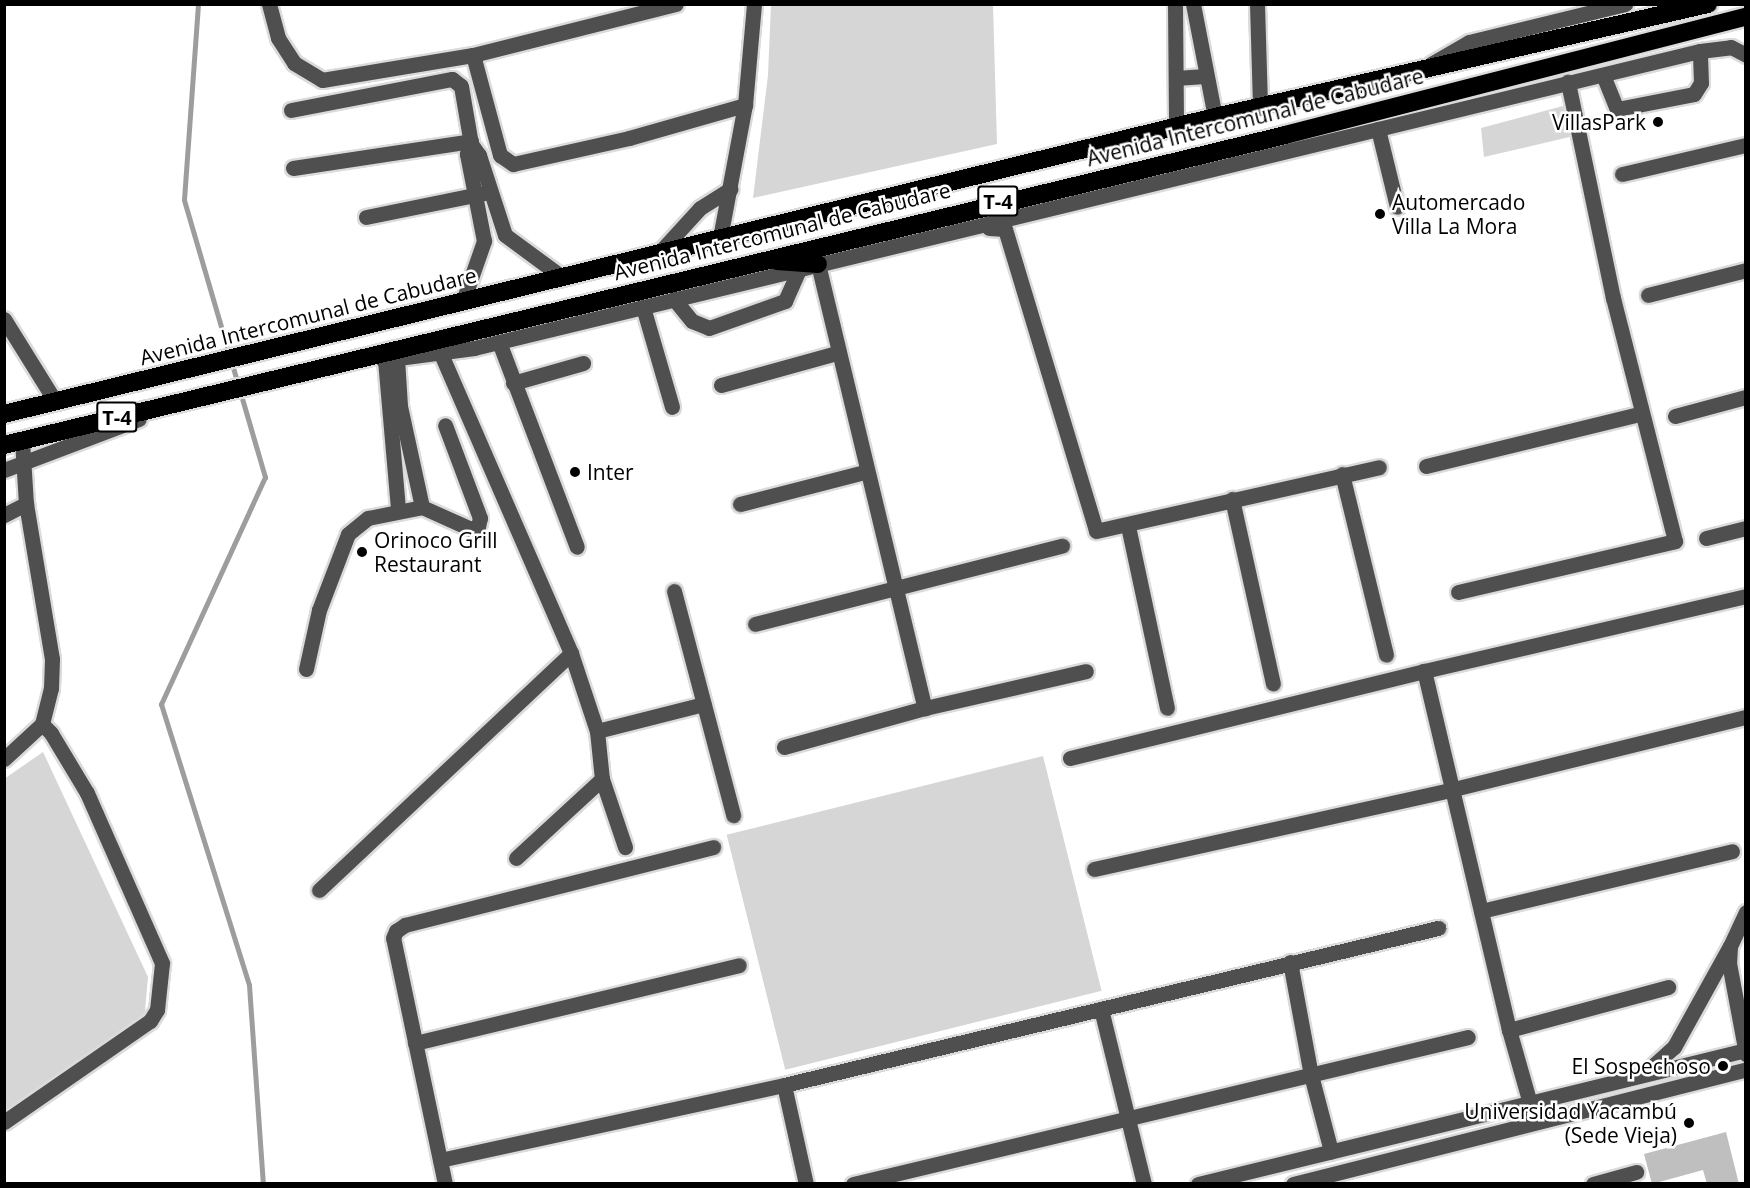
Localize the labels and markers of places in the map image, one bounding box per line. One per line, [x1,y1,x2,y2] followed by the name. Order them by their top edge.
[1552,109,1646,135] place label: VillasPark
[1651,115,1665,129] marker: VillasPark
[1392,189,1525,239] place label: Automercado Villa La Mora
[1373,207,1387,221] marker: Automercado Villa La Mora
[587,459,634,485] place label: Inter
[568,465,582,479] marker: Inter
[374,527,498,577] place label: Orinoco Grill Restaurant
[355,545,369,559] marker: Orinoco Grill Restaurant
[1572,1053,1711,1079] place label: El Sospechoso
[1716,1059,1730,1073] marker: El Sospechoso
[1464,1098,1677,1148] place label: Universidad Yacambú (Sede Vieja)
[1682,1116,1696,1130] marker: Universidad Yacambú (Sede Vieja)

